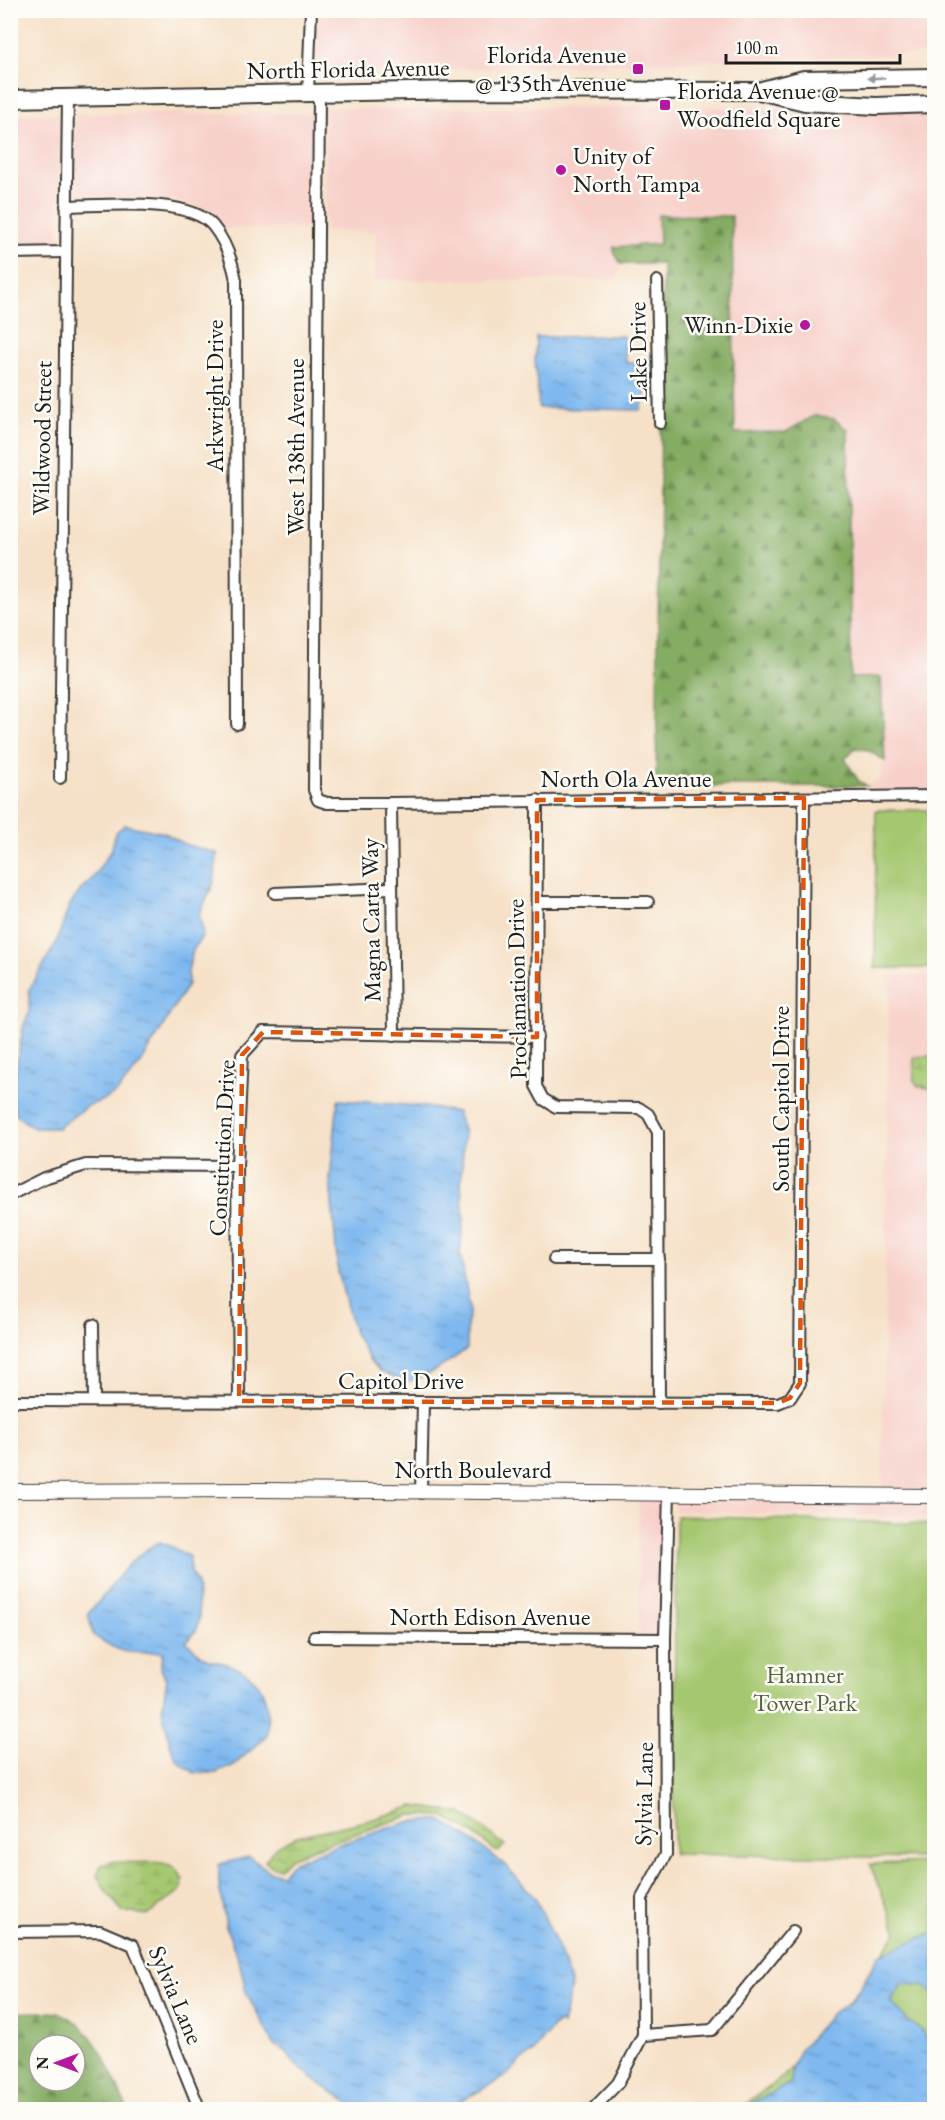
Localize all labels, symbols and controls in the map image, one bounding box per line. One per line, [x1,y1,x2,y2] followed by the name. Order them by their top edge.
[726,27,900,65] scale bar
[735,36,779,59] text: 100 m
[475,39,626,98] place label: Florida Avenue @ 135th Avenue
[246,51,450,86] street label: North Florida Avenue
[631,62,645,76] marker: Florida Avenue @ 135th Avenue
[867,73,886,83] one-way arrow
[677,75,840,134] place label: Florida Avenue @ Woodfield Square
[658,98,672,112] marker: Florida Avenue @ Woodfield Square
[573,140,700,199] place label: Unity of North Tampa
[554,163,568,177] marker: Unity of North Tampa
[621,302,654,402] street label: Lake Drive
[684,309,793,340] place label: Winn-Dixie
[798,318,812,332] marker: Winn-Dixie
[199,320,230,473] street label: Arkwright Drive
[280,358,311,536] street label: West 138th Avenue
[25,360,58,516] street label: Wildwood Street
[541,763,711,794] street label: North Ola Avenue
[354,837,387,1002] street label: Magna Carta Way
[499,898,534,1080] street label: Proclamation Drive
[765,1006,796,1192] street label: South Capitol Drive
[201,1059,242,1237] street label: Constitution Drive
[338,1365,464,1396] street label: Capitol Drive
[394,1454,552,1485] street label: North Boulevard
[390,1601,590,1632] street label: North Edison Avenue
[753,1659,858,1718] park label: Hamner Tower Park
[627,1742,660,1846] street label: Sylvia Lane
[142,1941,211,2049] street label: Sylvia Lane
[27,2033,87,2093] north arrow
[32,2056,53,2069] text: N

